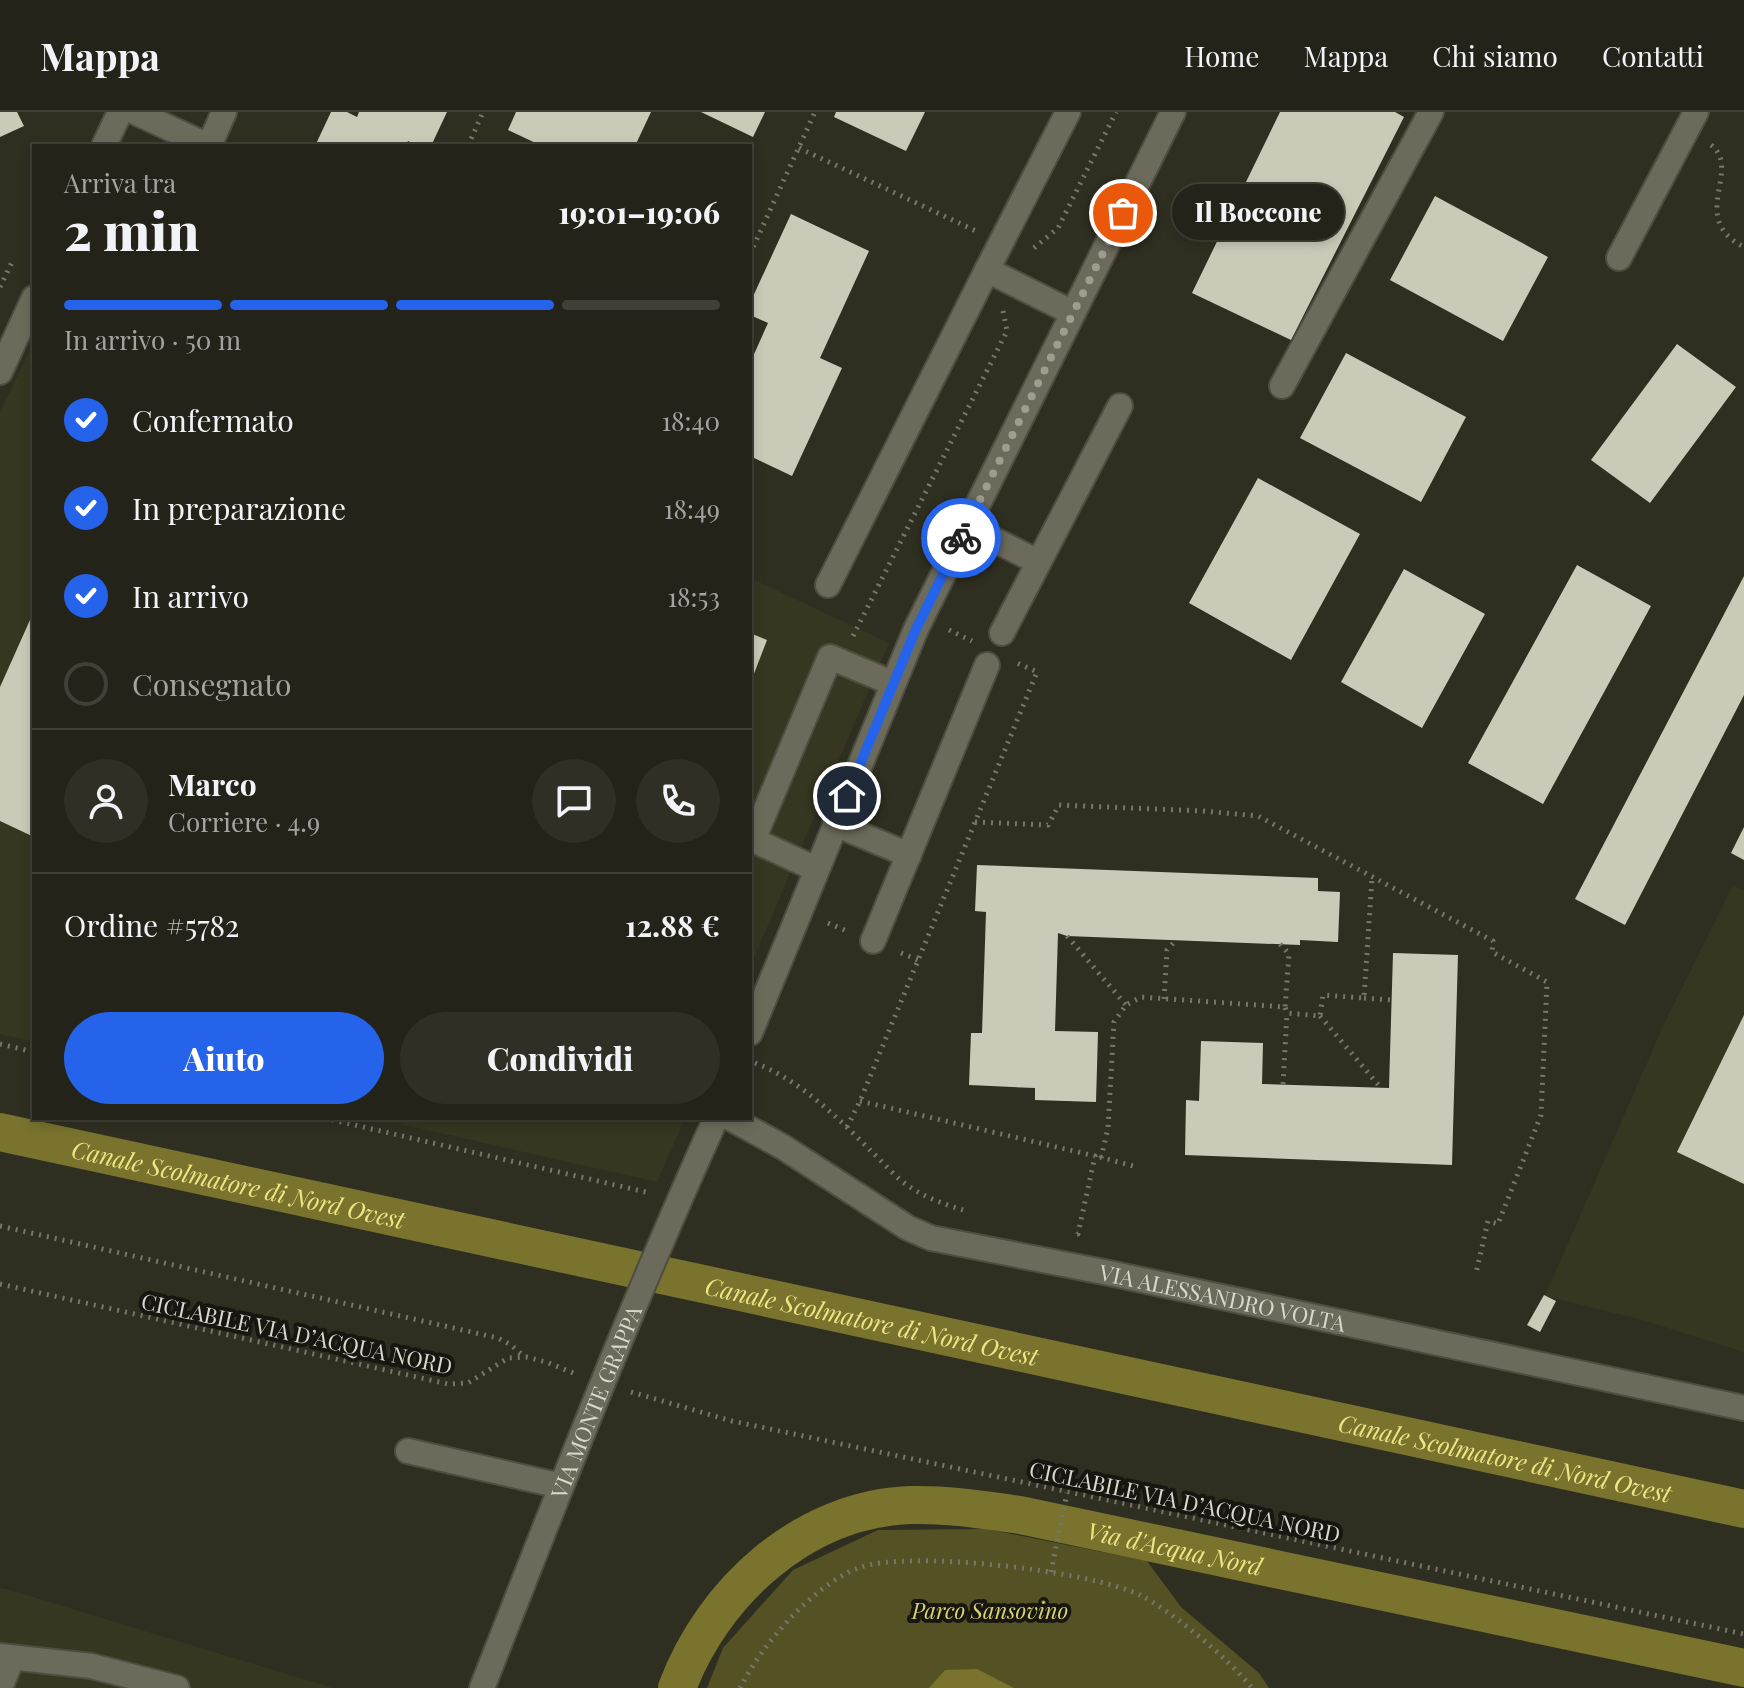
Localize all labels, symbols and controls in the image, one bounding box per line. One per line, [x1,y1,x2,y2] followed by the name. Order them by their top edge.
[40,30,160,81] text: Mappa
[1184,37,1259,74] text: Home
[1303,37,1388,74] text: Mappa
[1432,37,1558,74] text: Chi siamo
[1602,37,1704,74] text: Contatti
[64,165,176,200] text: Arriva tra
[1089,179,1157,247] pin
[1171,185,1343,241] callout: Il Boccone
[1101,191,1145,235] icon: bag
[558,192,720,232] text: 19:01–19:06
[1194,194,1322,229] text: Il Boccone
[64,195,199,264] text: 2 min
[64,322,241,357] text: In arrivo · 50 m
[64,398,108,442] icon: check
[132,400,294,440] text: Confermato
[661,403,720,438] text: 18:40
[64,486,108,530] icon: check
[132,488,346,528] text: In preparazione
[664,491,720,526] text: 18:49
[921,498,1001,578] courier
[939,516,983,560] icon: bike
[64,574,108,618] icon: check
[132,576,249,616] text: In arrivo
[667,579,720,614] text: 18:53
[132,664,291,704] text: Consegnato
[64,759,148,843] button: person
[532,759,616,843] button: chat
[636,759,720,843] button: phone
[813,762,881,830] pin
[168,764,257,804] text: Marco
[825,774,869,818] icon: home
[168,804,320,839] text: Corriere · 4.9
[64,905,239,945] text: Ordine #5782
[625,905,720,945] text: 12.88 €
[64,1012,384,1104] button: Aiuto
[400,1012,720,1104] button: Condividi
[69,1132,409,1235] water label: Canale Scolmatore di Nord Ovest
[1096,1256,1349,1338] street label: VIA ALESSANDRO VOLTA
[702,1269,1042,1372] water label: Canale Scolmatore di Nord Ovest
[139,1285,455,1381] street label: CICLABILE VIA D’ACQUA NORD
[543,1300,648,1504] street label: VIA MONTE GRAPPA
[1336,1406,1676,1509] water label: Canale Scolmatore di Nord Ovest
[1027,1453,1343,1549] street label: CICLABILE VIA D’ACQUA NORD
[1084,1514,1266,1582] water label: Via d'Acqua Nord
[911,1595,1068,1625] park label: Parco Sansovino

